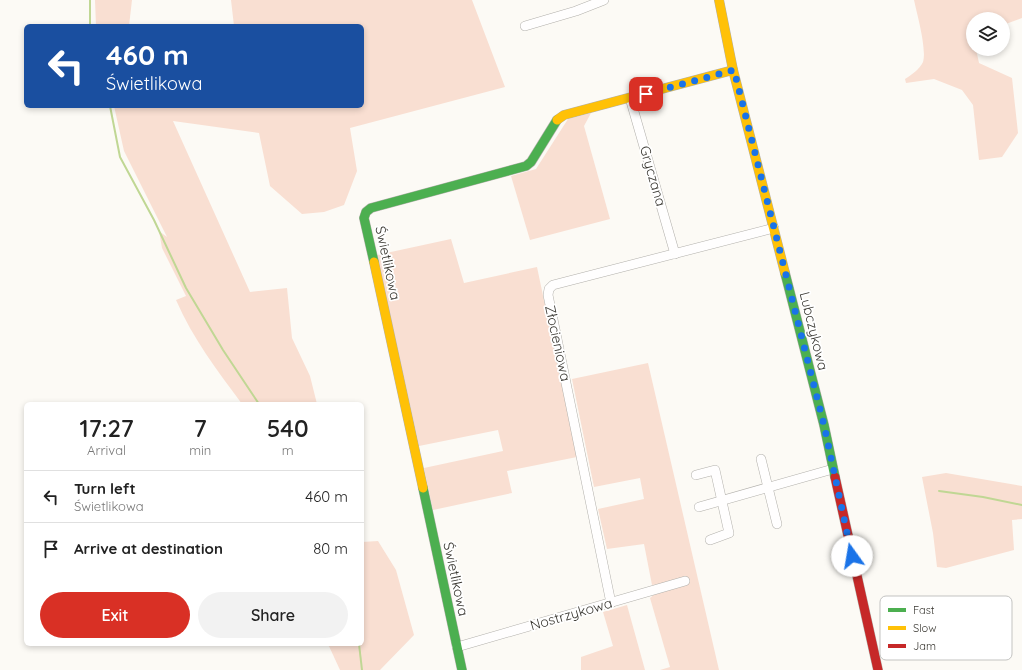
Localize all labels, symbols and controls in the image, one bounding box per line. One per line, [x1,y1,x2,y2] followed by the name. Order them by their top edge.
[966,12,1010,56] map controls
[966,12,1010,56] button: layers
[106,37,189,72] text: 460 m
[40,40,92,92] icon: left
[106,72,202,95] text: Świetlikowa
[629,77,663,111] pin
[635,83,657,105] icon: arrive
[636,144,670,208] street label: Gryczana
[371,224,405,302] street label: Świetlikowa
[796,290,832,372] street label: Lubczykowa
[541,303,575,383] street label: Złocieniowa
[79,413,134,443] text: 17:27
[194,413,207,443] text: 7
[267,413,309,443] text: 540
[87,442,126,458] text: Arrival
[189,442,211,458] text: min
[282,442,294,458] text: m
[74,479,136,498] text: Turn left
[40,486,62,508] icon: left
[305,487,348,506] text: 460 m
[74,498,144,514] text: Świetlikowa
[831,535,873,577] position arrow
[40,538,62,560] icon: arrive
[74,539,223,558] text: Arrive at destination
[313,539,348,558] text: 80 m
[439,540,473,618] street label: Świetlikowa
[40,592,190,638] button: Exit
[198,592,348,638] button: Share
[528,594,614,634] street label: Nostrzykowa
[880,596,1012,660] legend
[913,603,935,617] text: Fast
[913,621,937,635] text: Slow
[913,639,936,653] text: Jam

